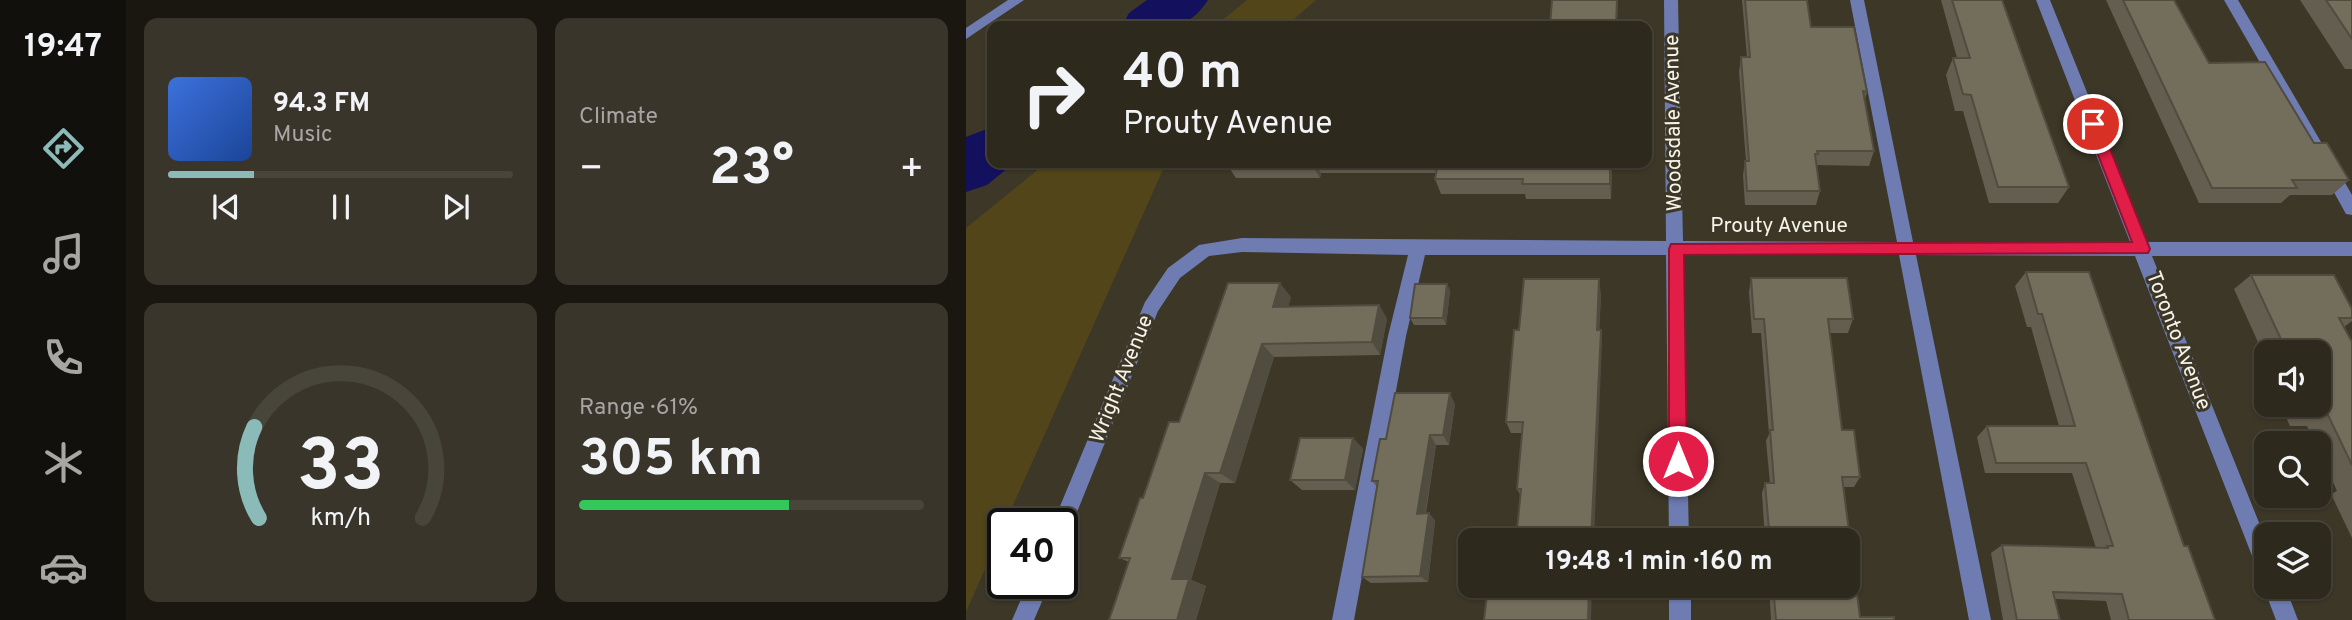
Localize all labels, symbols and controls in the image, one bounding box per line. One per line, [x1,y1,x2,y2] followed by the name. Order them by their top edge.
[24,28,102,68] text: 19:47
[1659,34,1689,212] street label: Woodsdale Avenue
[1123,44,1242,106] text: 40 m
[1008,49,1099,140] icon: right
[273,88,370,121] text: 94.3 FM
[2063,94,2123,154] pin
[579,103,658,132] text: Climate
[1123,105,1332,145] text: Prouty Avenue
[2074,105,2112,143] icon: arrive
[273,121,333,150] text: Music
[39,124,88,173] icon: directions
[709,137,794,203] text: 23°
[579,146,604,195] text: −
[899,146,924,195] text: +
[207,188,245,226] icon: previous
[322,188,360,226] icon: pause
[437,188,475,226] icon: next
[1710,213,1848,240] street label: Prouty Avenue
[39,229,88,278] icon: music
[2139,268,2217,414] street label: Toronto Avenue
[1084,311,1160,447] street label: Wright Avenue
[39,333,88,382] icon: phone
[2254,340,2331,599] map controls
[2254,340,2331,417] button: sound
[579,394,698,423] text: Range · 61%
[1641,424,1715,498] position arrow
[297,425,384,517] text: 33
[579,428,763,494] text: 305 km
[2254,431,2331,508] button: search
[39,438,88,487] icon: climate
[310,503,371,535] text: km/h
[987,508,1078,599] speed limit sign: 40
[2254,522,2331,599] button: layers
[39,543,88,592] icon: car
[1546,546,1772,579] text: 19:48 · 1 min · 160 m

